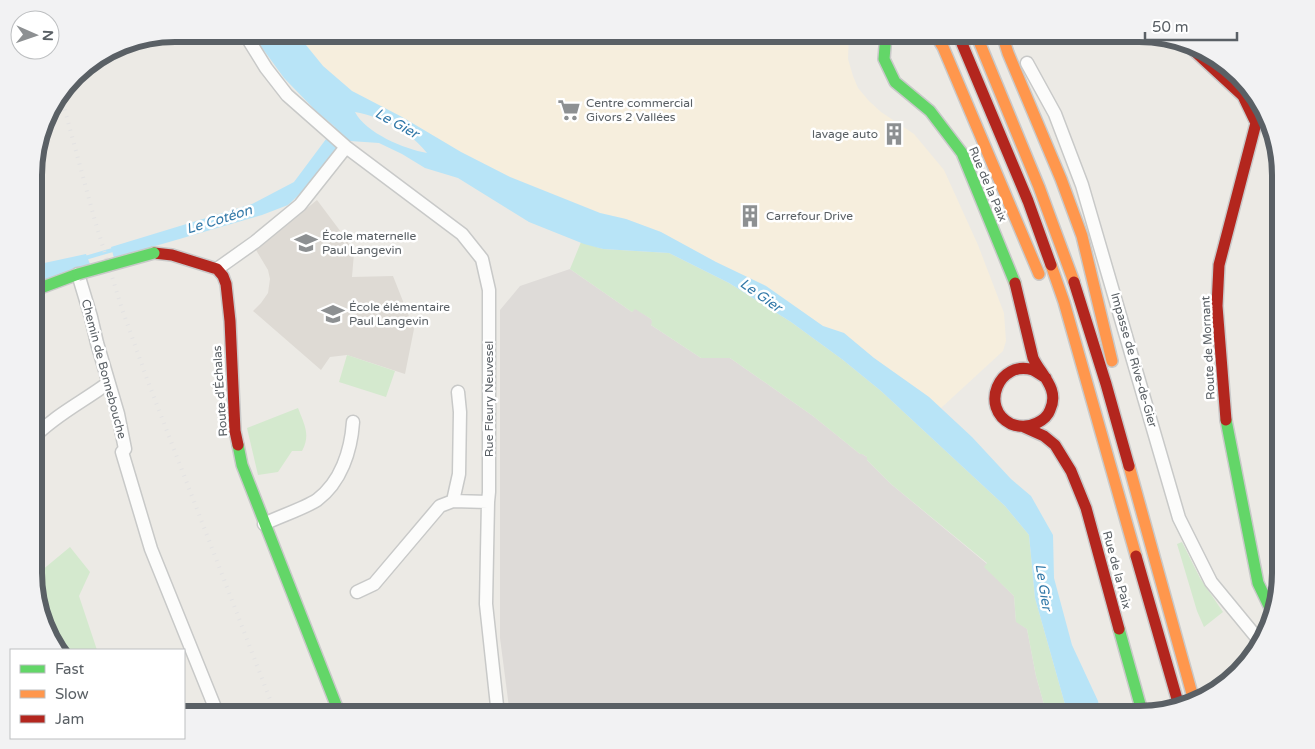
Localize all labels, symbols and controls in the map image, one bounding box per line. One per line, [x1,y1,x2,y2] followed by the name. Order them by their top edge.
[10,10,60,60] north arrow
[1145,10,1238,42] scale bar
[1152,18,1189,36] text: 50 m
[39,30,56,41] text: N
[586,96,693,124] place label: Centre commercial Givors 2 Vallées
[556,97,582,123] supermarket icon: Centre commercial Givors 2 Vallées
[372,105,423,143] water label: Le Gier
[881,121,907,147] building icon: lavage auto
[812,127,878,141] place label: lavage auto
[966,144,1010,224] street label: Rue de la Paix
[184,201,254,238] water label: Le Cotéon
[737,203,763,229] building icon: Carrefour Drive
[766,209,853,223] place label: Carrefour Drive
[322,229,417,257] place label: École maternelle Paul Langevin
[293,230,319,256] school or university icon: École maternelle Paul Langevin
[737,275,786,317] water label: Le Gier
[1108,291,1160,429] street label: Impasse de Rive-de-Gier
[1198,295,1218,400] street label: Route de Mornant
[79,298,129,441] street label: Chemin de Bonnebouche
[349,300,450,328] place label: École élémentaire Paul Langevin
[320,301,346,327] school or university icon: École élémentaire Paul Langevin
[482,341,496,457] street label: Rue Fleury Neuvesel
[210,345,230,437] street label: Route d'Échalas
[1100,530,1134,610] street label: Rue de la Paix
[1031,563,1056,613] water label: Le Gier
[10,649,185,739] legend
[55,660,85,678] text: Fast
[55,685,89,703] text: Slow
[55,710,84,728] text: Jam

